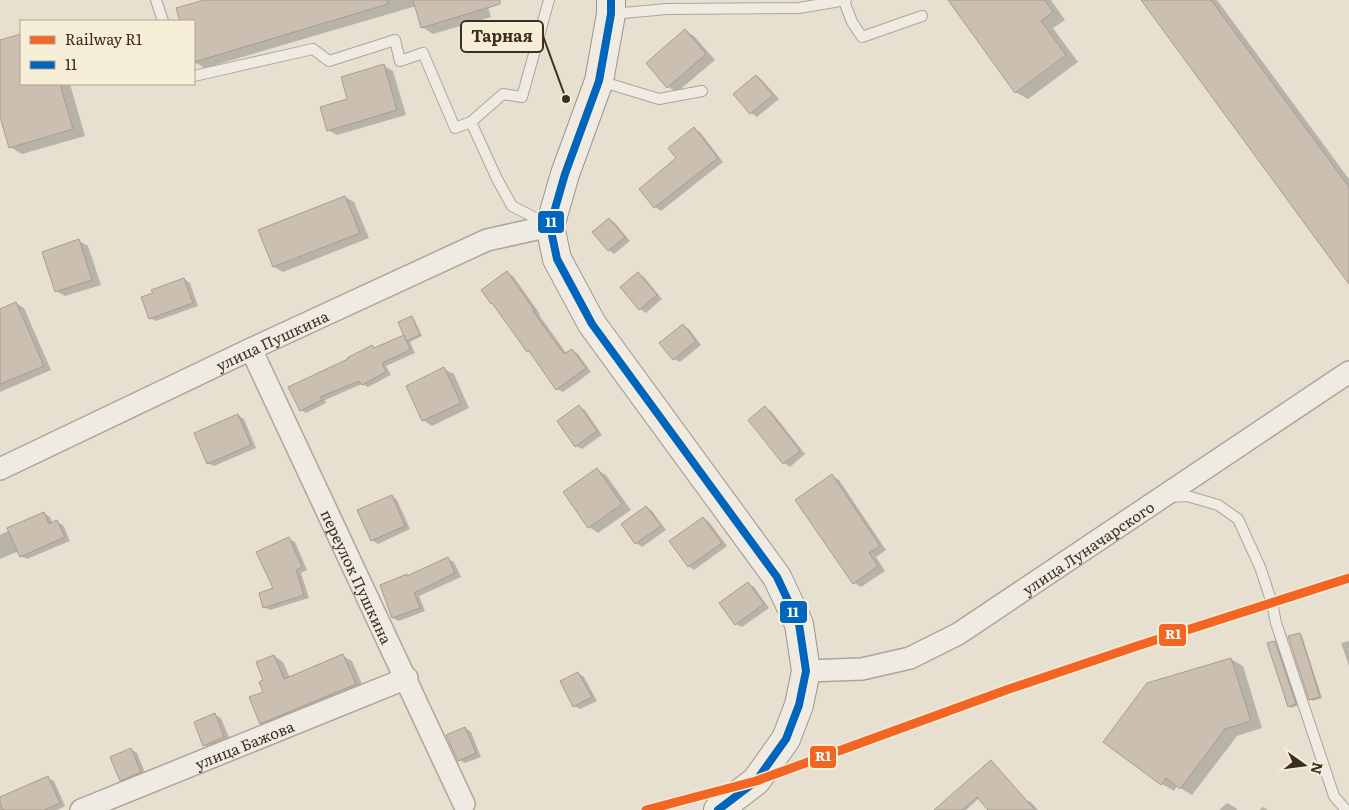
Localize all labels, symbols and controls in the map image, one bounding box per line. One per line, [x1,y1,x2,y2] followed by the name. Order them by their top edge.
[20,20,195,85] legend
[461,21,543,52] callout: Тарная
[471,23,533,47] text: Тарная
[65,27,142,50] text: Railway R1
[65,52,77,75] text: 11
[537,210,565,234] line badge: 11
[545,211,557,231] text: 11
[211,303,333,376] street label: улица Пушкина
[1017,494,1159,600] street label: улица Луначарского
[316,505,399,648] street label: переулок Пушкина
[779,600,808,624] line badge: 11
[787,601,799,621] text: 11
[1158,623,1187,647] line badge: R1
[1165,623,1181,643] text: R1
[191,713,298,774] street label: улица Бажова
[1279,740,1329,790] north arrow
[809,745,837,769] line badge: R1
[815,745,831,765] text: R1
[1306,760,1329,777] text: N

